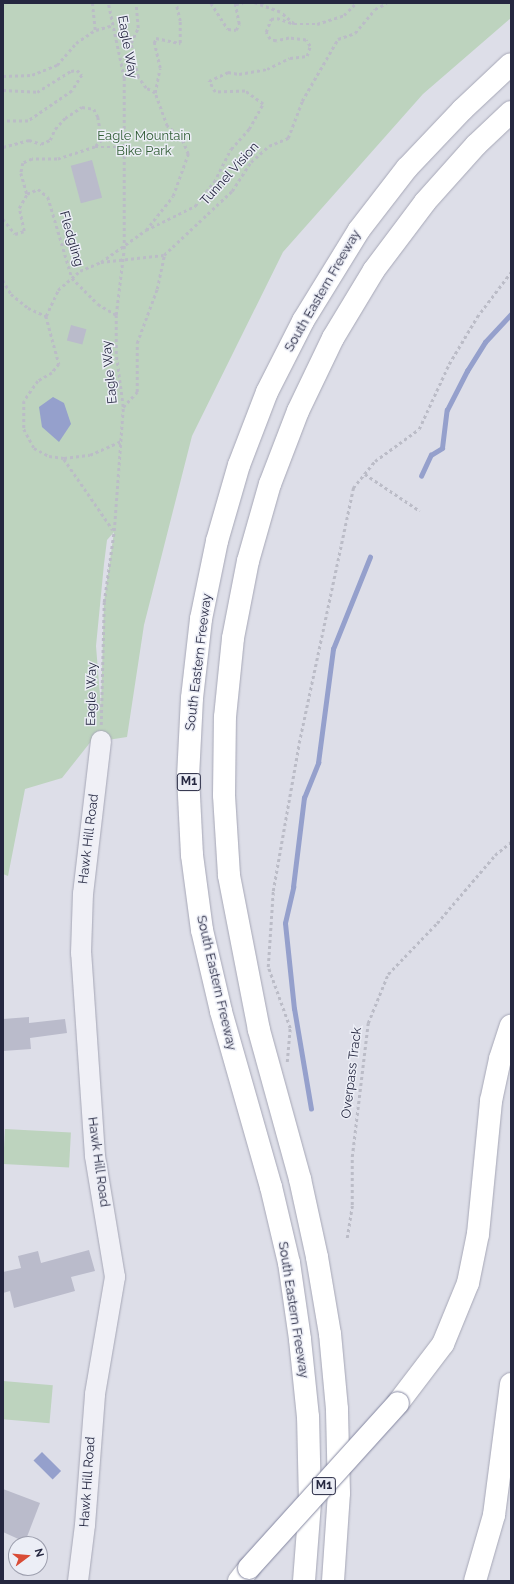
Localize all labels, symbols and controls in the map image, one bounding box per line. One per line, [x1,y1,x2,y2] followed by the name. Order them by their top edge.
[114,14,140,80] street label: Eagle Way
[97,129,191,160] park label: Eagle Mountain Bike Park
[197,139,263,209] street label: Tunnel Vision
[56,209,86,269] street label: Fledgling
[282,227,364,355] street label: South Eastern Freeway
[99,339,121,405] street label: Eagle Way
[183,593,215,731] street label: South Eastern Freeway
[84,662,100,726] street label: Eagle Way
[176,772,202,792] road number: M1
[76,793,102,885] street label: Hawk Hill Road
[193,914,239,1052] street label: South Eastern Freeway
[339,1026,365,1120] street label: Overpass Track
[84,1116,112,1208] street label: Hawk Hill Road
[274,1241,312,1379] street label: South Eastern Freeway
[77,1436,99,1528] street label: Hawk Hill Road
[311,1476,337,1496] road number: M1
[8,1536,48,1576] north arrow
[32,1547,46,1559] text: N

